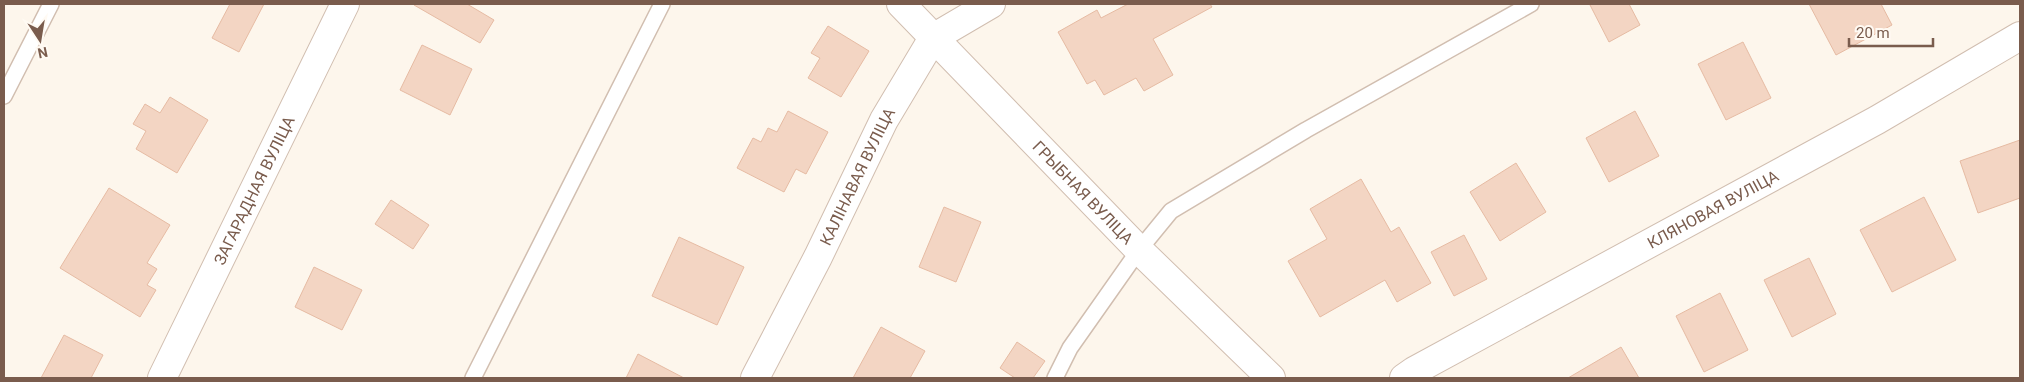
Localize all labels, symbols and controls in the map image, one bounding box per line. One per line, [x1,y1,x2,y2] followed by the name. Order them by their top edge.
[15,15,65,65] north arrow
[1849,15,1933,47] scale bar
[1856,24,1890,42] text: 20 m
[36,44,49,62] text: N
[816,104,899,248] street label: КАЛІНАВАЯ ВУЛІЦА
[210,113,299,268] street label: ЗАГАРАДНАЯ ВУЛІЦА
[1029,137,1138,249] street label: ГРЫБНАЯ ВУЛІЦА
[1644,166,1782,253] street label: КЛЯНОВАЯ ВУЛІЦА

